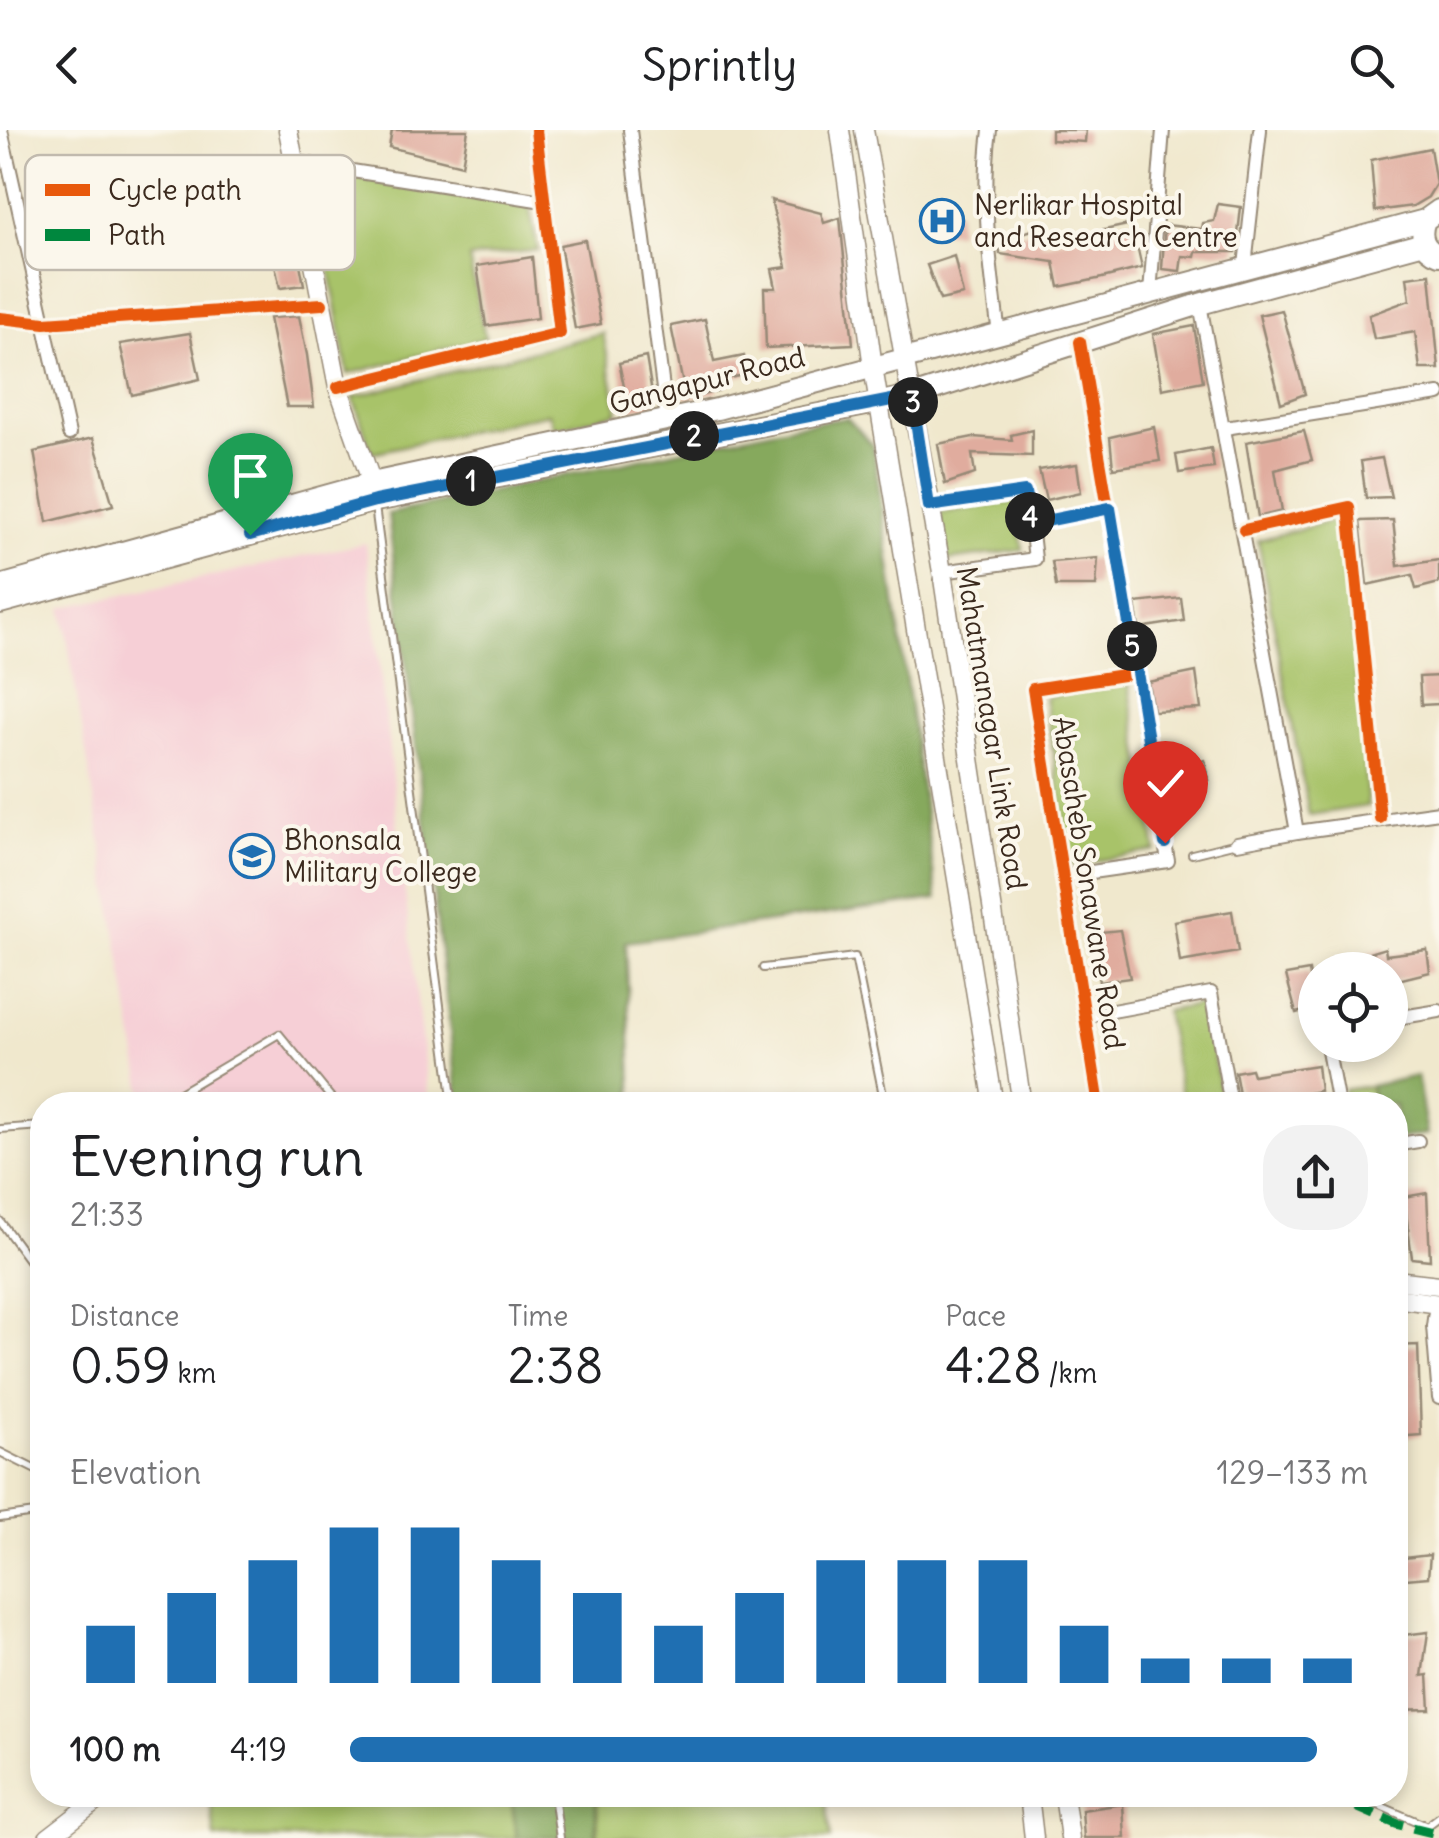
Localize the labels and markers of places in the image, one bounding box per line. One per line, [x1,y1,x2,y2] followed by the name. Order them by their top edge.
[974,187,1238,255] place label: Nerlikar Hospital and Research Centre
[919,198,965,244] hospital icon: Nerlikar Hospital and Research Centre
[888,377,938,427] pin: 3
[669,411,719,461] pin: 2
[208,433,293,536] pin
[446,456,496,506] pin: 1
[1005,492,1055,542] pin: 4
[1107,621,1157,671] pin: 5
[1123,741,1208,844] pin
[284,822,477,890] place label: Bhonsala Military College
[229,833,275,879] school or university icon: Bhonsala Military College

